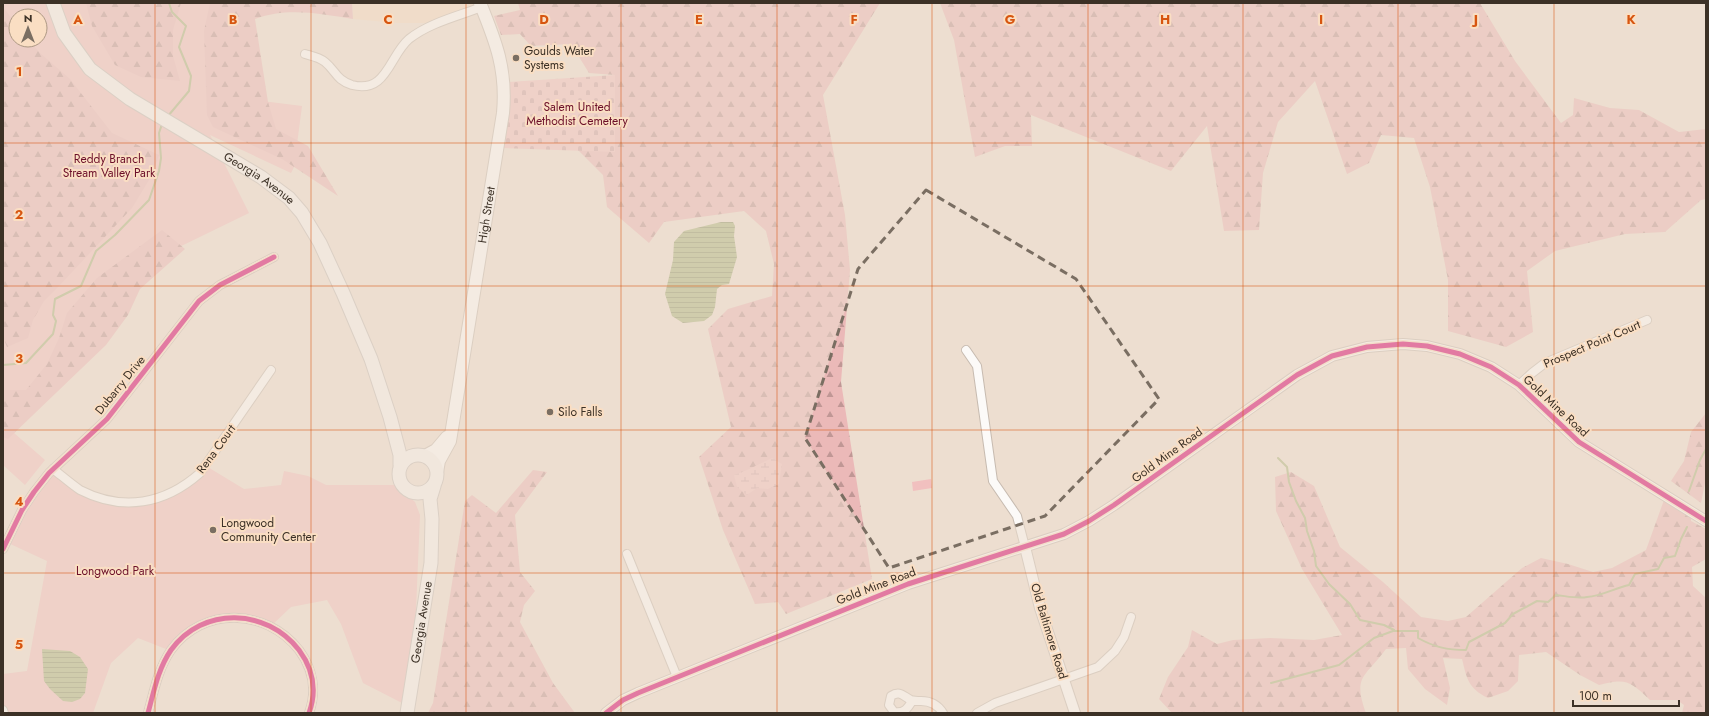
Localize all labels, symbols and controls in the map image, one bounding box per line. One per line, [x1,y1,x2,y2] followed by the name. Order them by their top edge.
[8,8,48,48] north arrow
[24,10,32,26] text: N
[72,10,83,29] text: A
[229,10,238,29] text: B
[383,10,393,29] text: C
[539,10,549,29] text: D
[695,10,703,29] text: E
[850,10,858,29] text: F
[1005,10,1016,29] text: G
[1160,10,1170,29] text: H
[1319,10,1323,29] text: I
[1471,10,1478,29] text: J
[1626,10,1636,29] text: K
[524,42,595,74] place label: Goulds Water Systems
[511,53,521,63] marker: Goulds Water Systems
[16,62,22,81] text: 1
[526,98,629,130] park label: Salem United Methodist Cemetery
[220,148,299,208] street label: Georgia Avenue
[63,150,156,182] park label: Reddy Branch Stream Valley Park
[473,185,500,245] street label: High Street
[15,205,23,224] text: 2
[1541,315,1643,373] street label: Prospect Point Court
[15,349,23,368] text: 3
[91,352,149,418] street label: Dubarry Drive
[1519,371,1593,441] street label: Gold Mine Road
[558,403,603,421] place label: Silo Falls
[545,407,555,417] marker: Silo Falls
[192,421,240,477] street label: Rena Court
[1128,423,1206,487] street label: Gold Mine Road
[14,492,24,511] text: 4
[221,514,317,546] place label: Longwood Community Center
[208,525,218,535] marker: Longwood Community Center
[76,562,155,580] park label: Longwood Park
[834,563,918,609] street label: Gold Mine Road
[406,580,437,664] street label: Georgia Avenue
[1026,581,1072,681] street label: Old Baltimore Road
[15,635,23,654] text: 5
[1573,682,1679,708] scale bar
[1579,687,1612,705] text: 100 m

